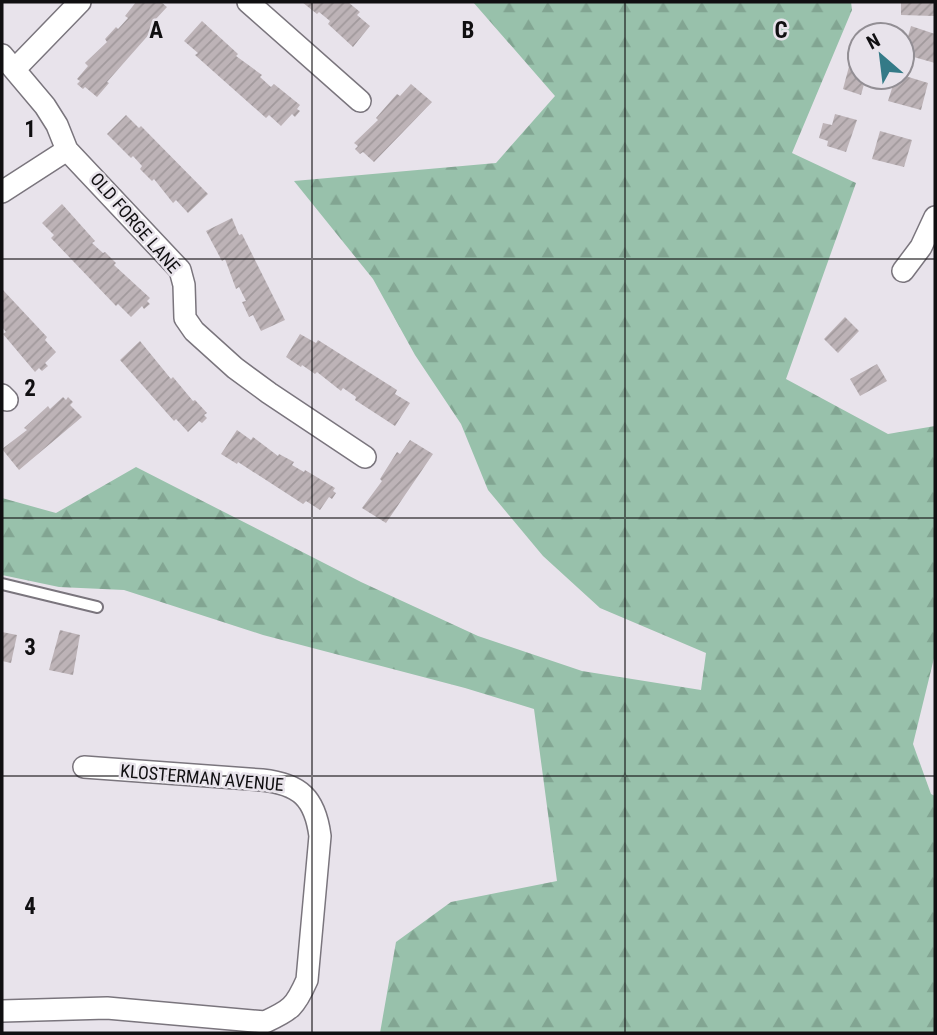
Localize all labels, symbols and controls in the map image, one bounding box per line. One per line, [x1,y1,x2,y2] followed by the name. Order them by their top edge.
[149,17,163,44] text: A
[462,17,474,44] text: B
[774,17,788,44] text: C
[846,21,916,91] north arrow
[863,29,884,54] text: N
[24,116,36,143] text: 1
[86,168,185,277] street label: OLD FORGE LANE
[24,375,36,402] text: 2
[24,634,36,661] text: 3
[119,760,285,795] street label: KLOSTERMAN AVENUE
[24,893,36,920] text: 4

